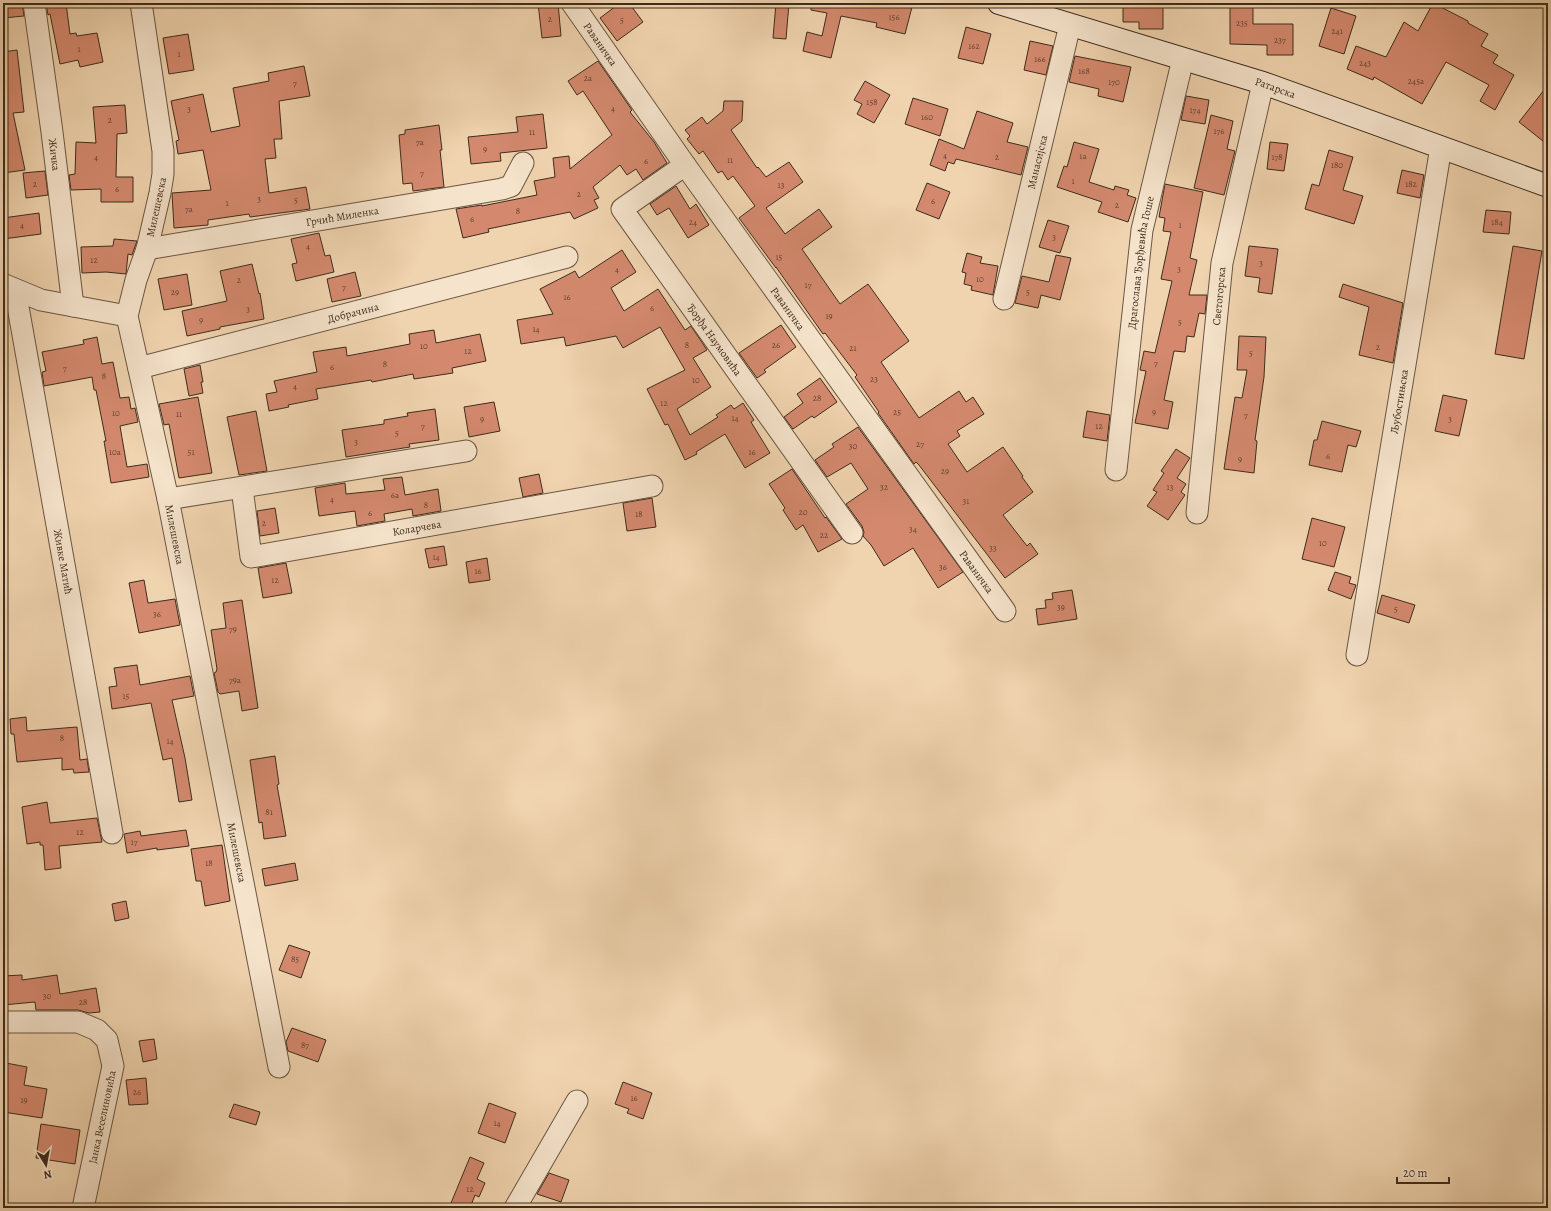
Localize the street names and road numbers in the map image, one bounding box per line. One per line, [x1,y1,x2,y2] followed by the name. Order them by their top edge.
[580,20,621,70] street label: Раваничка
[1253,74,1298,102] street label: Ратарска
[1024,133,1051,191] street label: Манасијска
[45,138,64,173] street label: Жичка
[143,175,170,238] street label: Милешевска
[1124,195,1158,330] street label: Драгослава Ђорђевића Гоше
[305,203,381,230] street label: Грчић Миленка
[1209,265,1230,326] street label: Светогорска
[767,284,809,334] street label: Раваничка
[326,299,381,327] street label: Добрачина
[684,301,746,380] street label: Ђорђа Наумовића
[1387,367,1412,435] street label: Љубостињска
[161,503,188,567] street label: Милешевска
[391,516,443,540] street label: Коларчева
[50,528,76,596] street label: Живке Матић
[956,547,998,597] street label: Раваничка
[223,821,250,885] street label: Милешевска
[85,1068,120,1165] street label: Јанка Веселиновића

